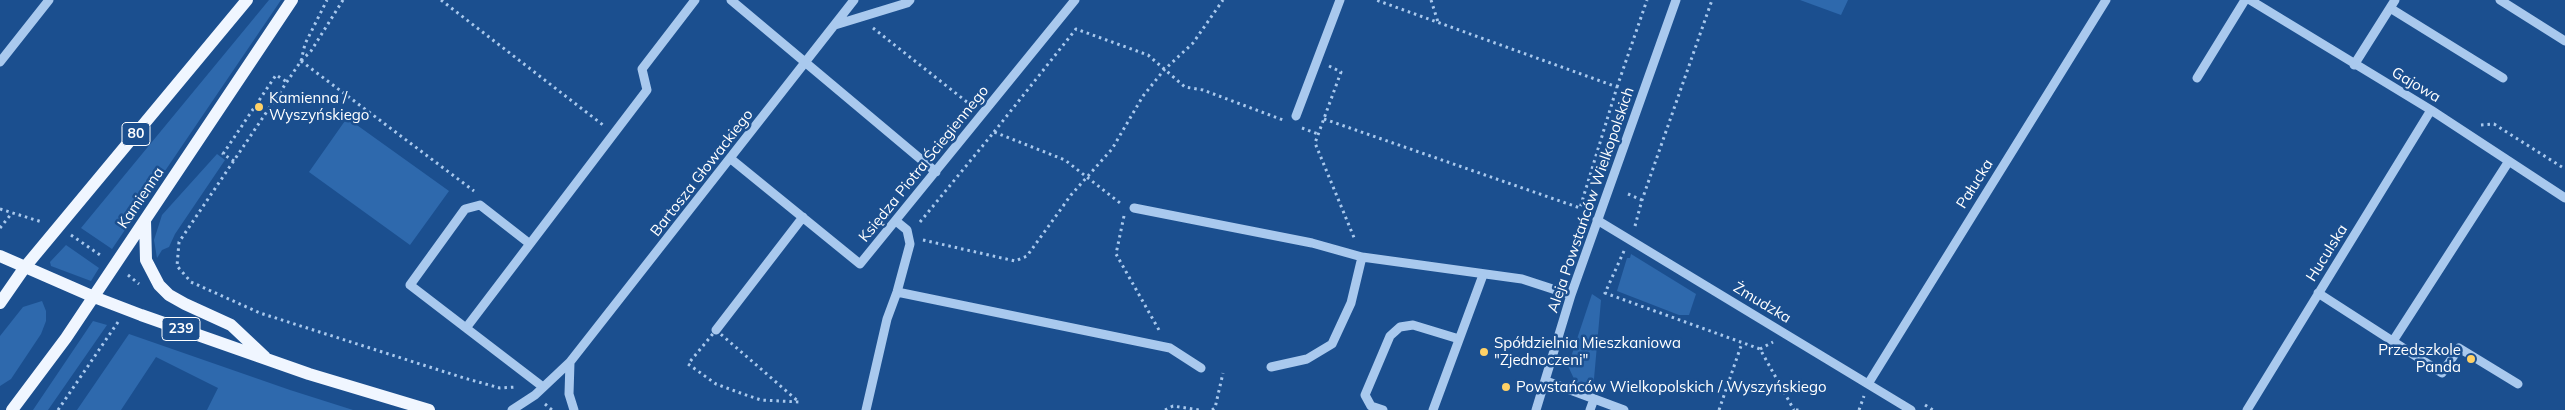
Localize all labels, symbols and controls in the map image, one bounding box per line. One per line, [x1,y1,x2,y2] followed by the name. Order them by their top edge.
[2388,63,2444,107] street label: Gajowa
[855,82,993,246] street label: Księdza Piotra Ściegiennego
[1544,85,1638,315] street label: Aleja Powstańców Wielkopolskich
[269,89,369,124] place label: Kamienna / Wyszyńskiego
[253,101,265,113] marker: Kamienna / Wyszyńskiego
[647,106,757,240] street label: Bartosza Głowackiego
[122,122,150,146] road number: 80
[1953,156,1997,212] street label: Pałucka
[114,164,168,232] street label: Kamienna
[2302,221,2352,285] street label: Huculska
[1730,279,1794,327] street label: Żmudzka
[162,318,200,340] road number: 239
[1494,334,1681,369] place label: Spółdzielnia Mieszkaniowa "Zjednoczeni"
[2378,341,2461,376] place label: Przedszkole Panda
[1478,346,1490,358] marker: Spółdzielnia Mieszkaniowa "Zjednoczeni"
[2465,353,2477,365] marker: Przedszkole Panda
[1516,378,1827,396] place label: Powstańców Wielkopolskich / Wyszyńskiego
[1500,381,1512,393] marker: Powstańców Wielkopolskich / Wyszyńskiego

